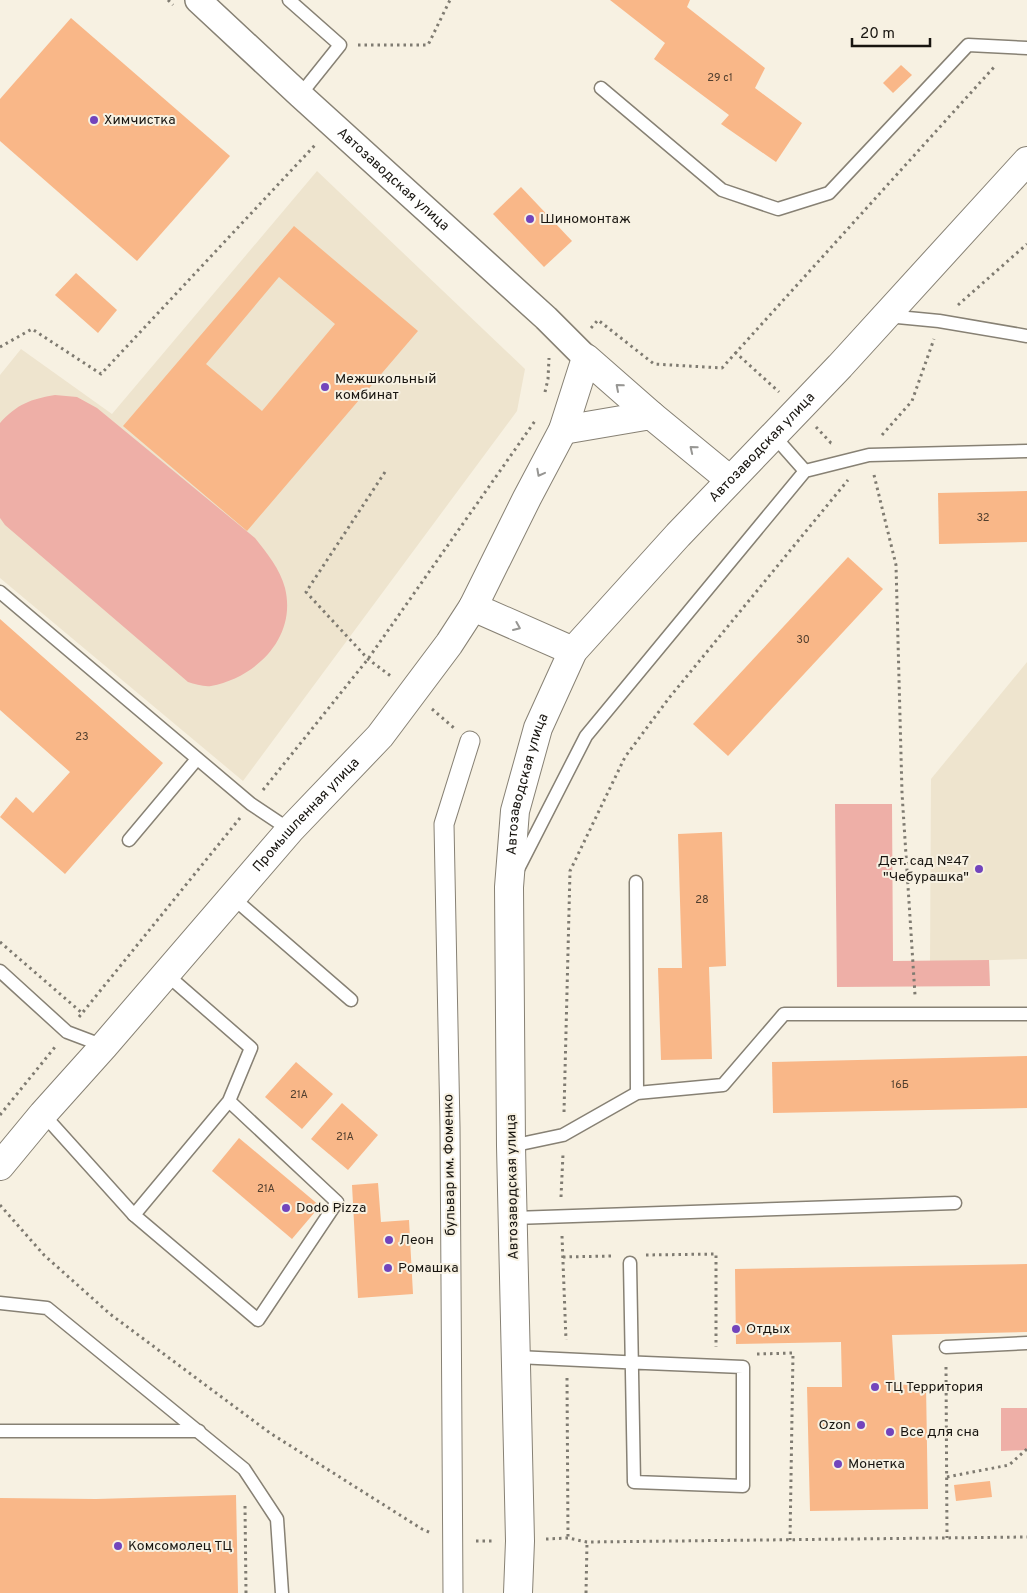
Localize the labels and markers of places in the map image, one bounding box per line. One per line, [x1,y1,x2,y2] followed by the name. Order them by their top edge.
[104,112,176,129] place label: Химчистка
[88,114,100,126] marker: Химчистка
[540,211,631,228] place label: Шиномонтаж
[524,213,536,225] marker: Шиномонтаж
[335,371,436,404] place label: Межшкольный комбинат
[319,381,331,393] marker: Межшкольный комбинат
[878,853,969,886] place label: Дет. сад №47 "Чебурашка"
[973,863,985,875] marker: Дет. сад №47 "Чебурашка"
[296,1200,366,1217] place label: Dodo Pizza
[280,1202,292,1214] marker: Dodo Pizza
[399,1232,434,1249] place label: Леон
[383,1234,395,1246] marker: Леон
[398,1260,459,1277] place label: Ромашка
[382,1262,394,1274] marker: Ромашка
[746,1321,790,1338] place label: Отдых
[730,1323,742,1335] marker: Отдых
[885,1379,983,1396] place label: ТЦ Территория
[869,1381,881,1393] marker: ТЦ Территория
[818,1417,851,1434] place label: Ozon
[855,1419,867,1431] marker: Ozon
[900,1424,979,1441] place label: Все для сна
[884,1426,896,1438] marker: Все для сна
[848,1456,905,1473] place label: Монетка
[832,1458,844,1470] marker: Монетка
[128,1538,233,1555] place label: Комсомолец ТЦ
[112,1540,124,1552] marker: Комсомолец ТЦ

